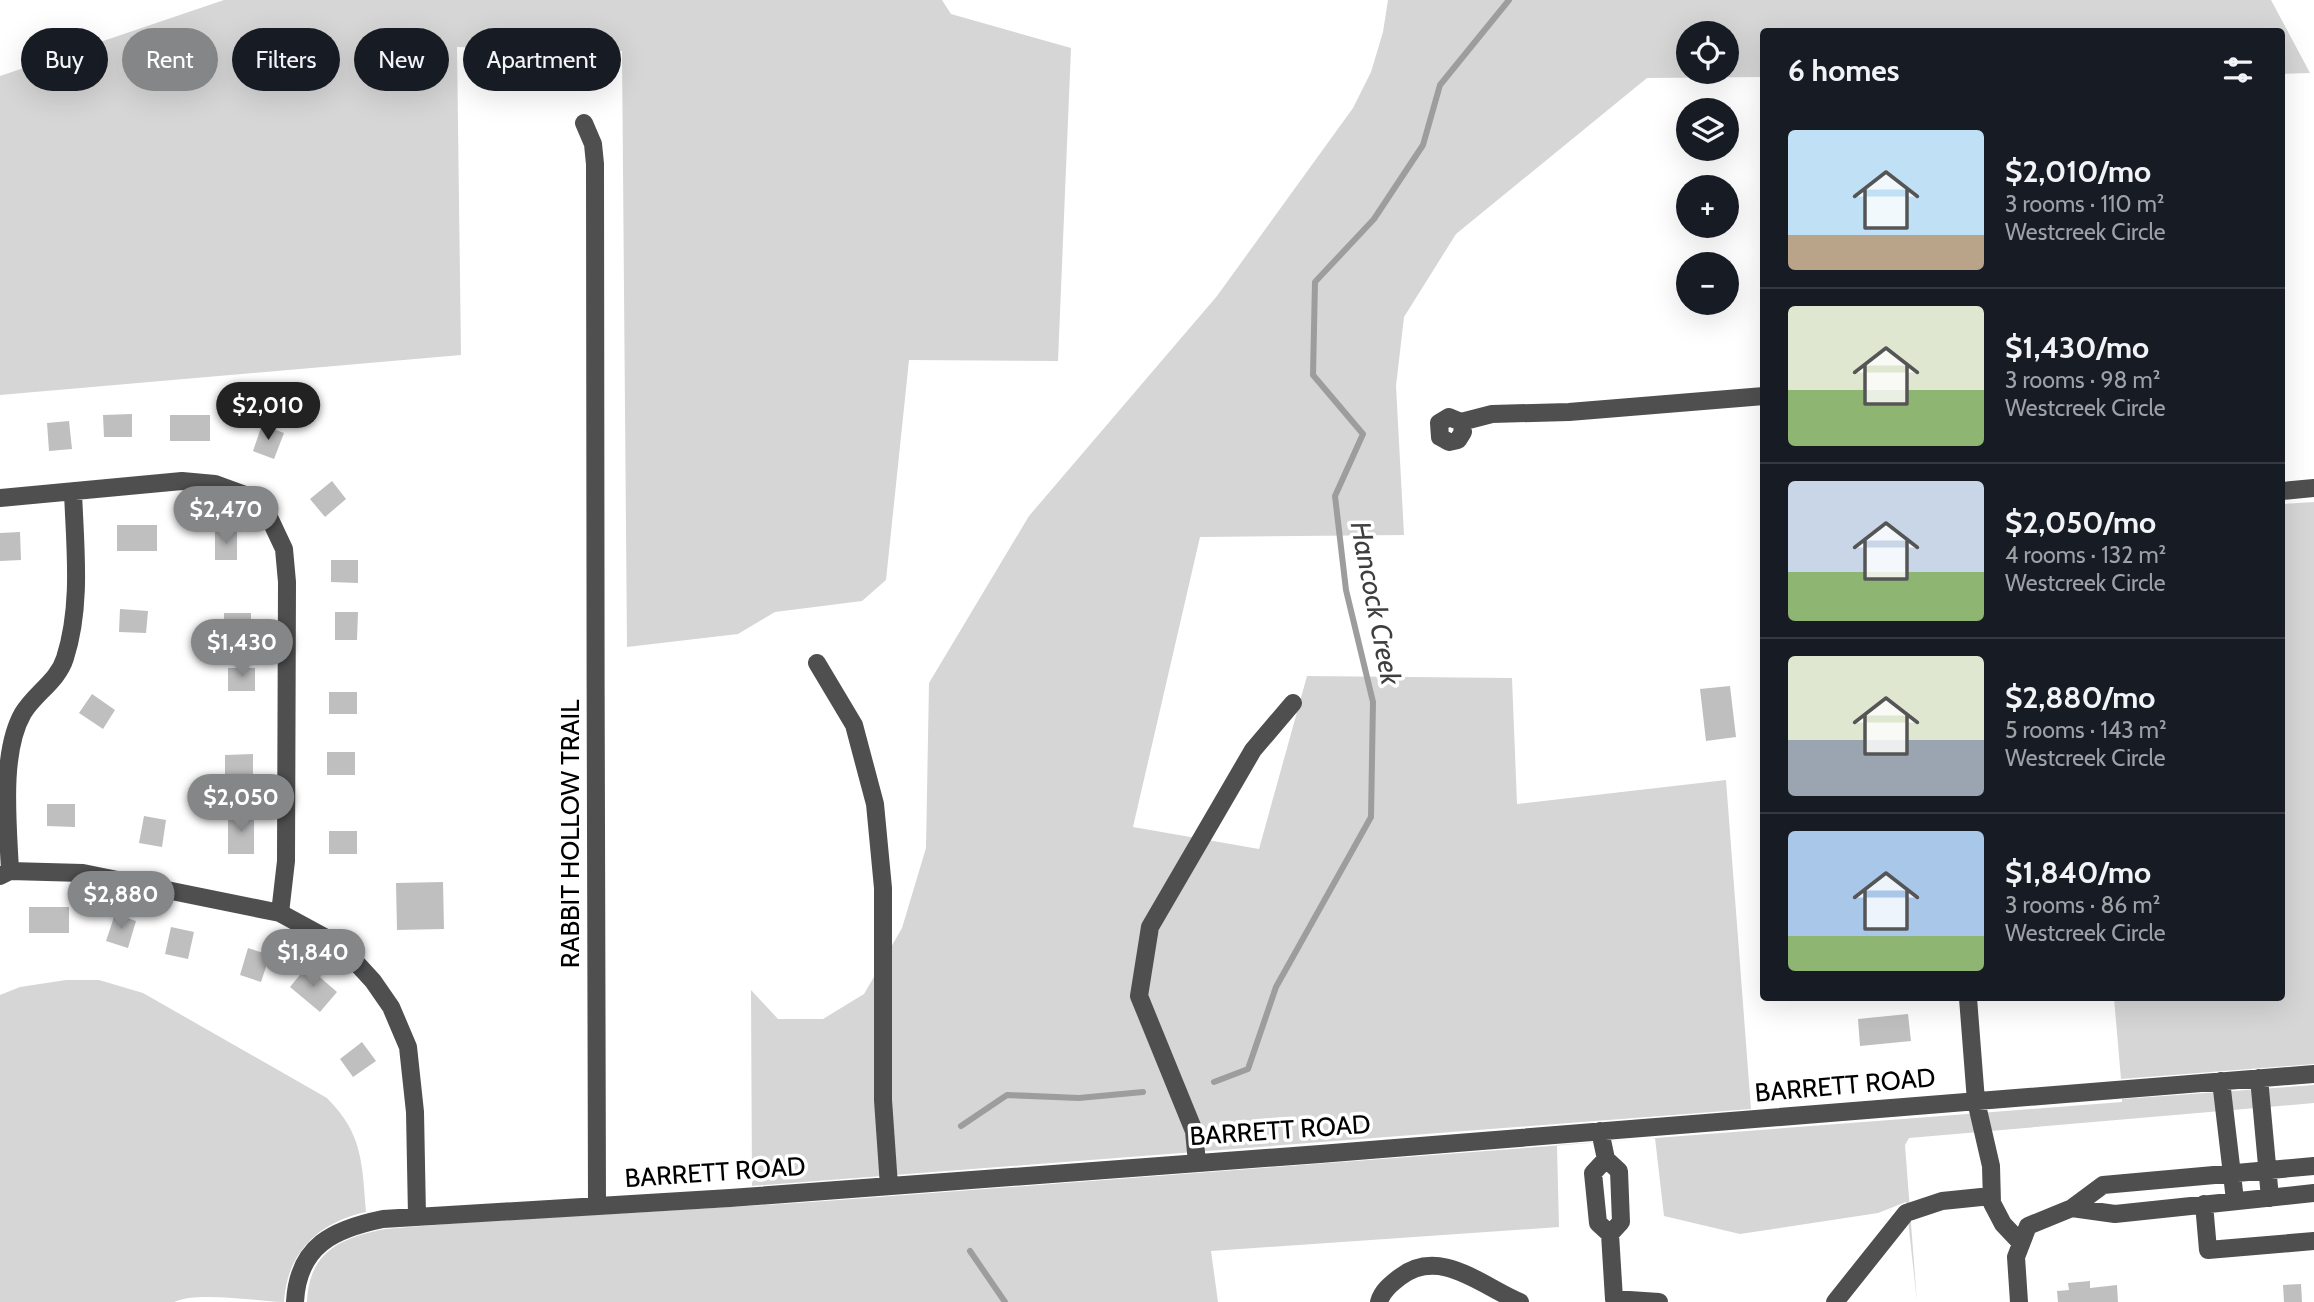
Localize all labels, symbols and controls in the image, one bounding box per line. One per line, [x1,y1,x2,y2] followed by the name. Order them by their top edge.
[1676,21,1739,315] map controls
[1676,21,1739,84] button: locate
[21,28,108,91] chip: Buy
[122,28,218,91] chip: Rent
[232,28,340,91] chip: Filters
[354,28,449,91] chip: New
[463,28,621,91] chip: Apartment
[2219,51,2257,89] icon: filters
[1788,52,1899,89] text: 6 homes
[1676,98,1739,161] button: layers
[2005,153,2151,190] text: $2,010/mo
[1844,158,1928,242] icon: home
[1676,175,1739,238] button: +
[2005,190,2164,218] text: 3 rooms · 110 m²
[2005,218,2166,246] text: Westcreek Circle
[1676,252,1739,315] button: −
[2005,329,2149,366] text: $1,430/mo
[1844,334,1928,418] icon: home
[2005,366,2160,394] text: 3 rooms · 98 m²
[211,382,325,442] pin: $2,010
[232,391,304,419] text: $2,010
[2005,394,2166,422] text: Westcreek Circle
[169,486,283,546] pin: $2,470
[190,495,262,523] text: $2,470
[2005,504,2156,541] text: $2,050/mo
[1844,509,1928,593] icon: home
[1344,518,1409,689] water label: Hancock Creek
[2005,541,2166,569] text: 4 rooms · 132 m²
[2005,569,2166,597] text: Westcreek Circle
[185,620,299,679] pin: $1,430
[207,628,277,656] text: $1,430
[2005,679,2155,716] text: $2,880/mo
[1844,684,1928,768] icon: home
[554,700,586,968] street label: RABBIT HOLLOW TRAIL
[2005,716,2167,744] text: 5 rooms · 143 m²
[2005,744,2166,772] text: Westcreek Circle
[184,774,298,834] pin: $2,050
[203,783,279,811] text: $2,050
[2005,854,2151,891] text: $1,840/mo
[1844,859,1928,943] icon: home
[64,872,178,931] pin: $2,880
[84,880,158,908] text: $2,880
[2005,891,2160,919] text: 3 rooms · 86 m²
[2005,919,2166,947] text: Westcreek Circle
[256,930,370,989] pin: $1,840
[277,938,349,966] text: $1,840
[1753,1061,1937,1109] street label: BARRETT ROAD
[1189,1108,1371,1152] street label: BARRETT ROAD
[624,1150,806,1194] street label: BARRETT ROAD

